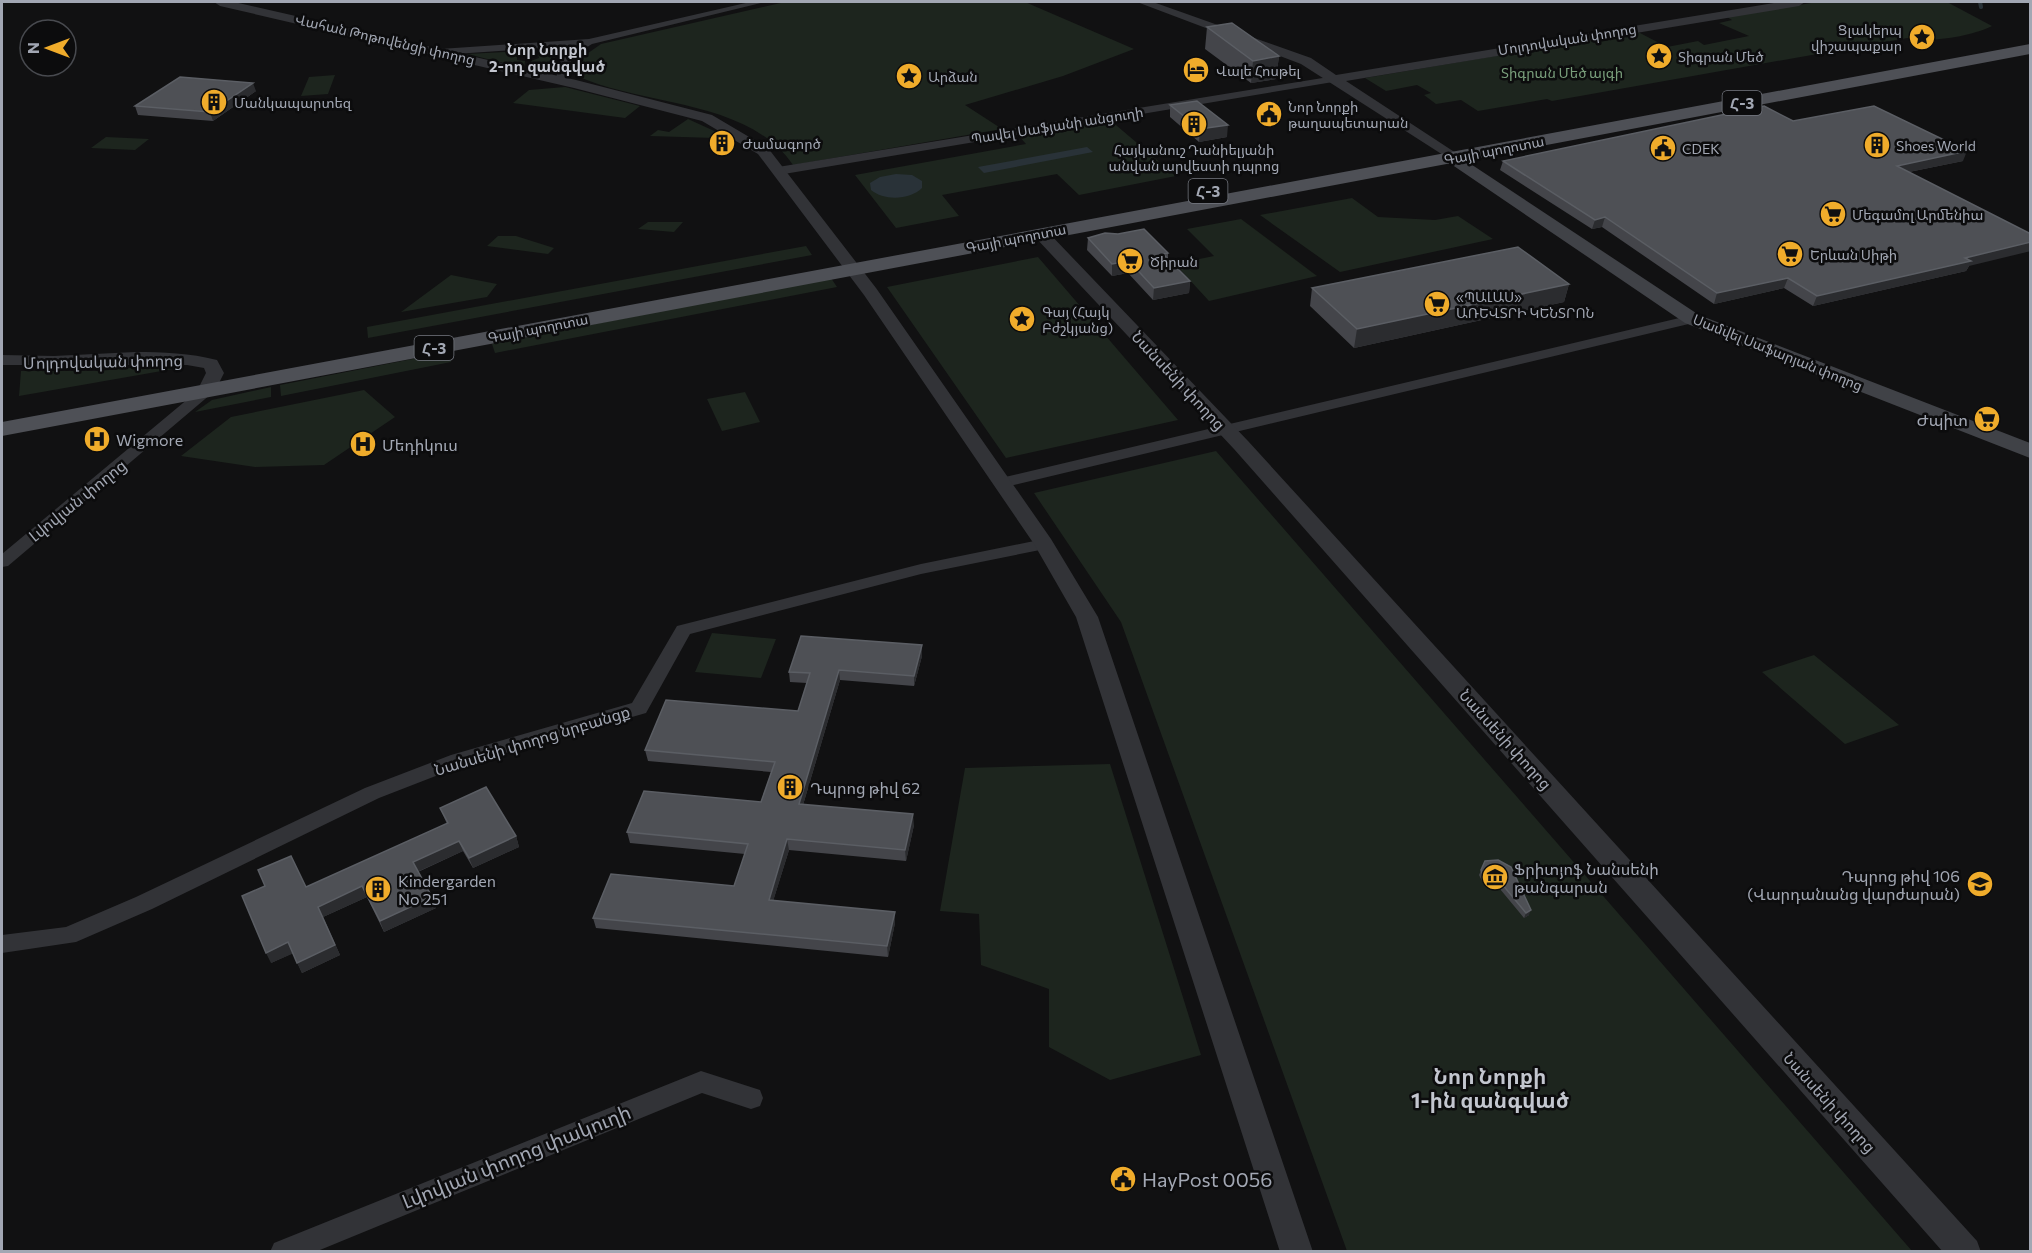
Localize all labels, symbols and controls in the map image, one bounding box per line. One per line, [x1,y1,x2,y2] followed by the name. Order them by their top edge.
[294,10,476,68] street label: Վահան Թոթովենցի փողոց
[18,18,78,78] north arrow
[1497,20,1637,58] street label: Մոլդովական փողոց
[1811,21,1902,54] place label: Ցլակերպ վիշապաքար
[1907,22,1937,52] place icon: Ցլակերպ վիշապաքար
[489,40,605,76] district label: Նոր Նորքի 2-րդ զանգված
[1644,41,1674,71] place icon: Տիգրան Մեծ
[23,42,42,54] text: N
[1678,48,1764,65] place label: Տիգրան Մեծ
[1181,55,1211,85] hotel icon: Վալե Հոսթել
[894,61,924,91] place icon: Արձան
[1216,62,1300,79] place label: Վալե Հոսթել
[1501,64,1623,81] park label: Տիգրան Մեծ այգի
[928,68,978,85] place label: Արձան
[199,87,229,117] building icon: Մանկապարտեզ
[1722,91,1762,115] road number: Հ-3
[234,94,352,111] place label: Մանկապարտեզ
[1288,98,1408,131] place label: Նոր Նորքի թաղապետարան
[1254,99,1284,129] public building icon: Նոր Նորքի թաղապետարան
[969,103,1145,147] street label: Պավել Սաֆյանի անցուղի
[1179,109,1209,139] building icon: Հայկանուշ Դանիելյանի անվան արվեստի դպրոց
[707,128,737,158] building icon: Ժամագործ
[1862,130,1892,160] building icon: Shoes World
[1442,132,1546,168] street label: Գայի պողոտա
[1648,133,1678,163] public building icon: CDEK
[742,135,822,152] place label: Ժամագործ
[1896,137,1976,154] place label: Shoes World
[1682,140,1720,157] place label: CDEK
[1109,141,1279,174] place label: Հայկանուշ Դանիելյանի անվան արվեստի դպրոց
[1188,179,1228,203] road number: Հ-3
[1818,199,1848,229] supermarket icon: Մեգամոլ Արմենիա
[1852,206,1983,223] place label: Մեգամոլ Արմենիա
[964,220,1068,256] street label: Գայի պողոտա
[1775,239,1805,269] supermarket icon: Երևան Սիթի
[1115,246,1145,276] supermarket icon: Ծիրան
[1810,246,1897,263] place label: Երևան Սիթի
[1150,253,1198,270] place label: Ծիրան
[1456,288,1594,321] place label: «ՊԱԼԱՍ» ԱՌԵՎՏՐԻ ԿԵՆՏՐՈՆ
[1422,289,1452,319] supermarket icon: «ՊԱԼԱՍ» ԱՌԵՎՏՐԻ ԿԵՆՏՐՈՆ
[1042,303,1113,336] place label: Գայ (Հայկ Բժշկյանց)
[1007,304,1037,334] place icon: Գայ (Հայկ Բժշկյանց)
[486,310,590,346] street label: Գայի պողոտա
[1691,310,1865,394] street label: Սամվել Սաֆարյան փողոց
[1128,327,1230,434] street label: Նանսենի փողոց
[414,336,454,360] road number: Հ-3
[23,350,183,373] street label: Մոլդովական փողոց
[1972,404,2002,434] supermarket icon: Ժպիտ
[1917,410,1968,430] place label: Ժպիտ
[82,424,112,454] hospital icon: Wigmore
[348,429,378,459] hospital icon: Մեդիկուս
[116,430,183,449] place label: Wigmore
[382,435,458,455] place label: Մեդիկուս
[24,455,130,546] street label: Լվովյան փողոց
[1455,685,1556,794] street label: Նանսենի փողոց
[432,701,632,780] street label: Նանսենի փողոց նրբանցք
[775,772,805,802] building icon: Դպրոց թիվ 62
[810,778,920,798] place label: Դպրոց թիվ 62
[1514,859,1659,897] place label: Ֆրիտյոֆ Նանսենի թանգարան
[1480,862,1510,892] museum icon: Ֆրիտյոֆ Նանսենի թանգարան
[1747,866,1960,904] place label: Դպրոց թիվ 106 (Վարդանանց վարժարան)
[1965,869,1995,899] school or university icon: Դպրոց թիվ 106 (Վարդանանց վարժարան)
[398,871,496,908] place label: Kindergarden No 251
[363,874,393,904] building icon: Kindergarden No 251
[1779,1048,1880,1157] street label: Նանսենի փողոց
[1411,1063,1569,1113] district label: Նոր Նորքի 1-ին զանգված
[398,1099,634,1214] street label: Լվովյան փողոց փակուղի
[1108,1164,1138,1194] public building icon: HayPost 0056
[1142,1167,1272,1191] place label: HayPost 0056

